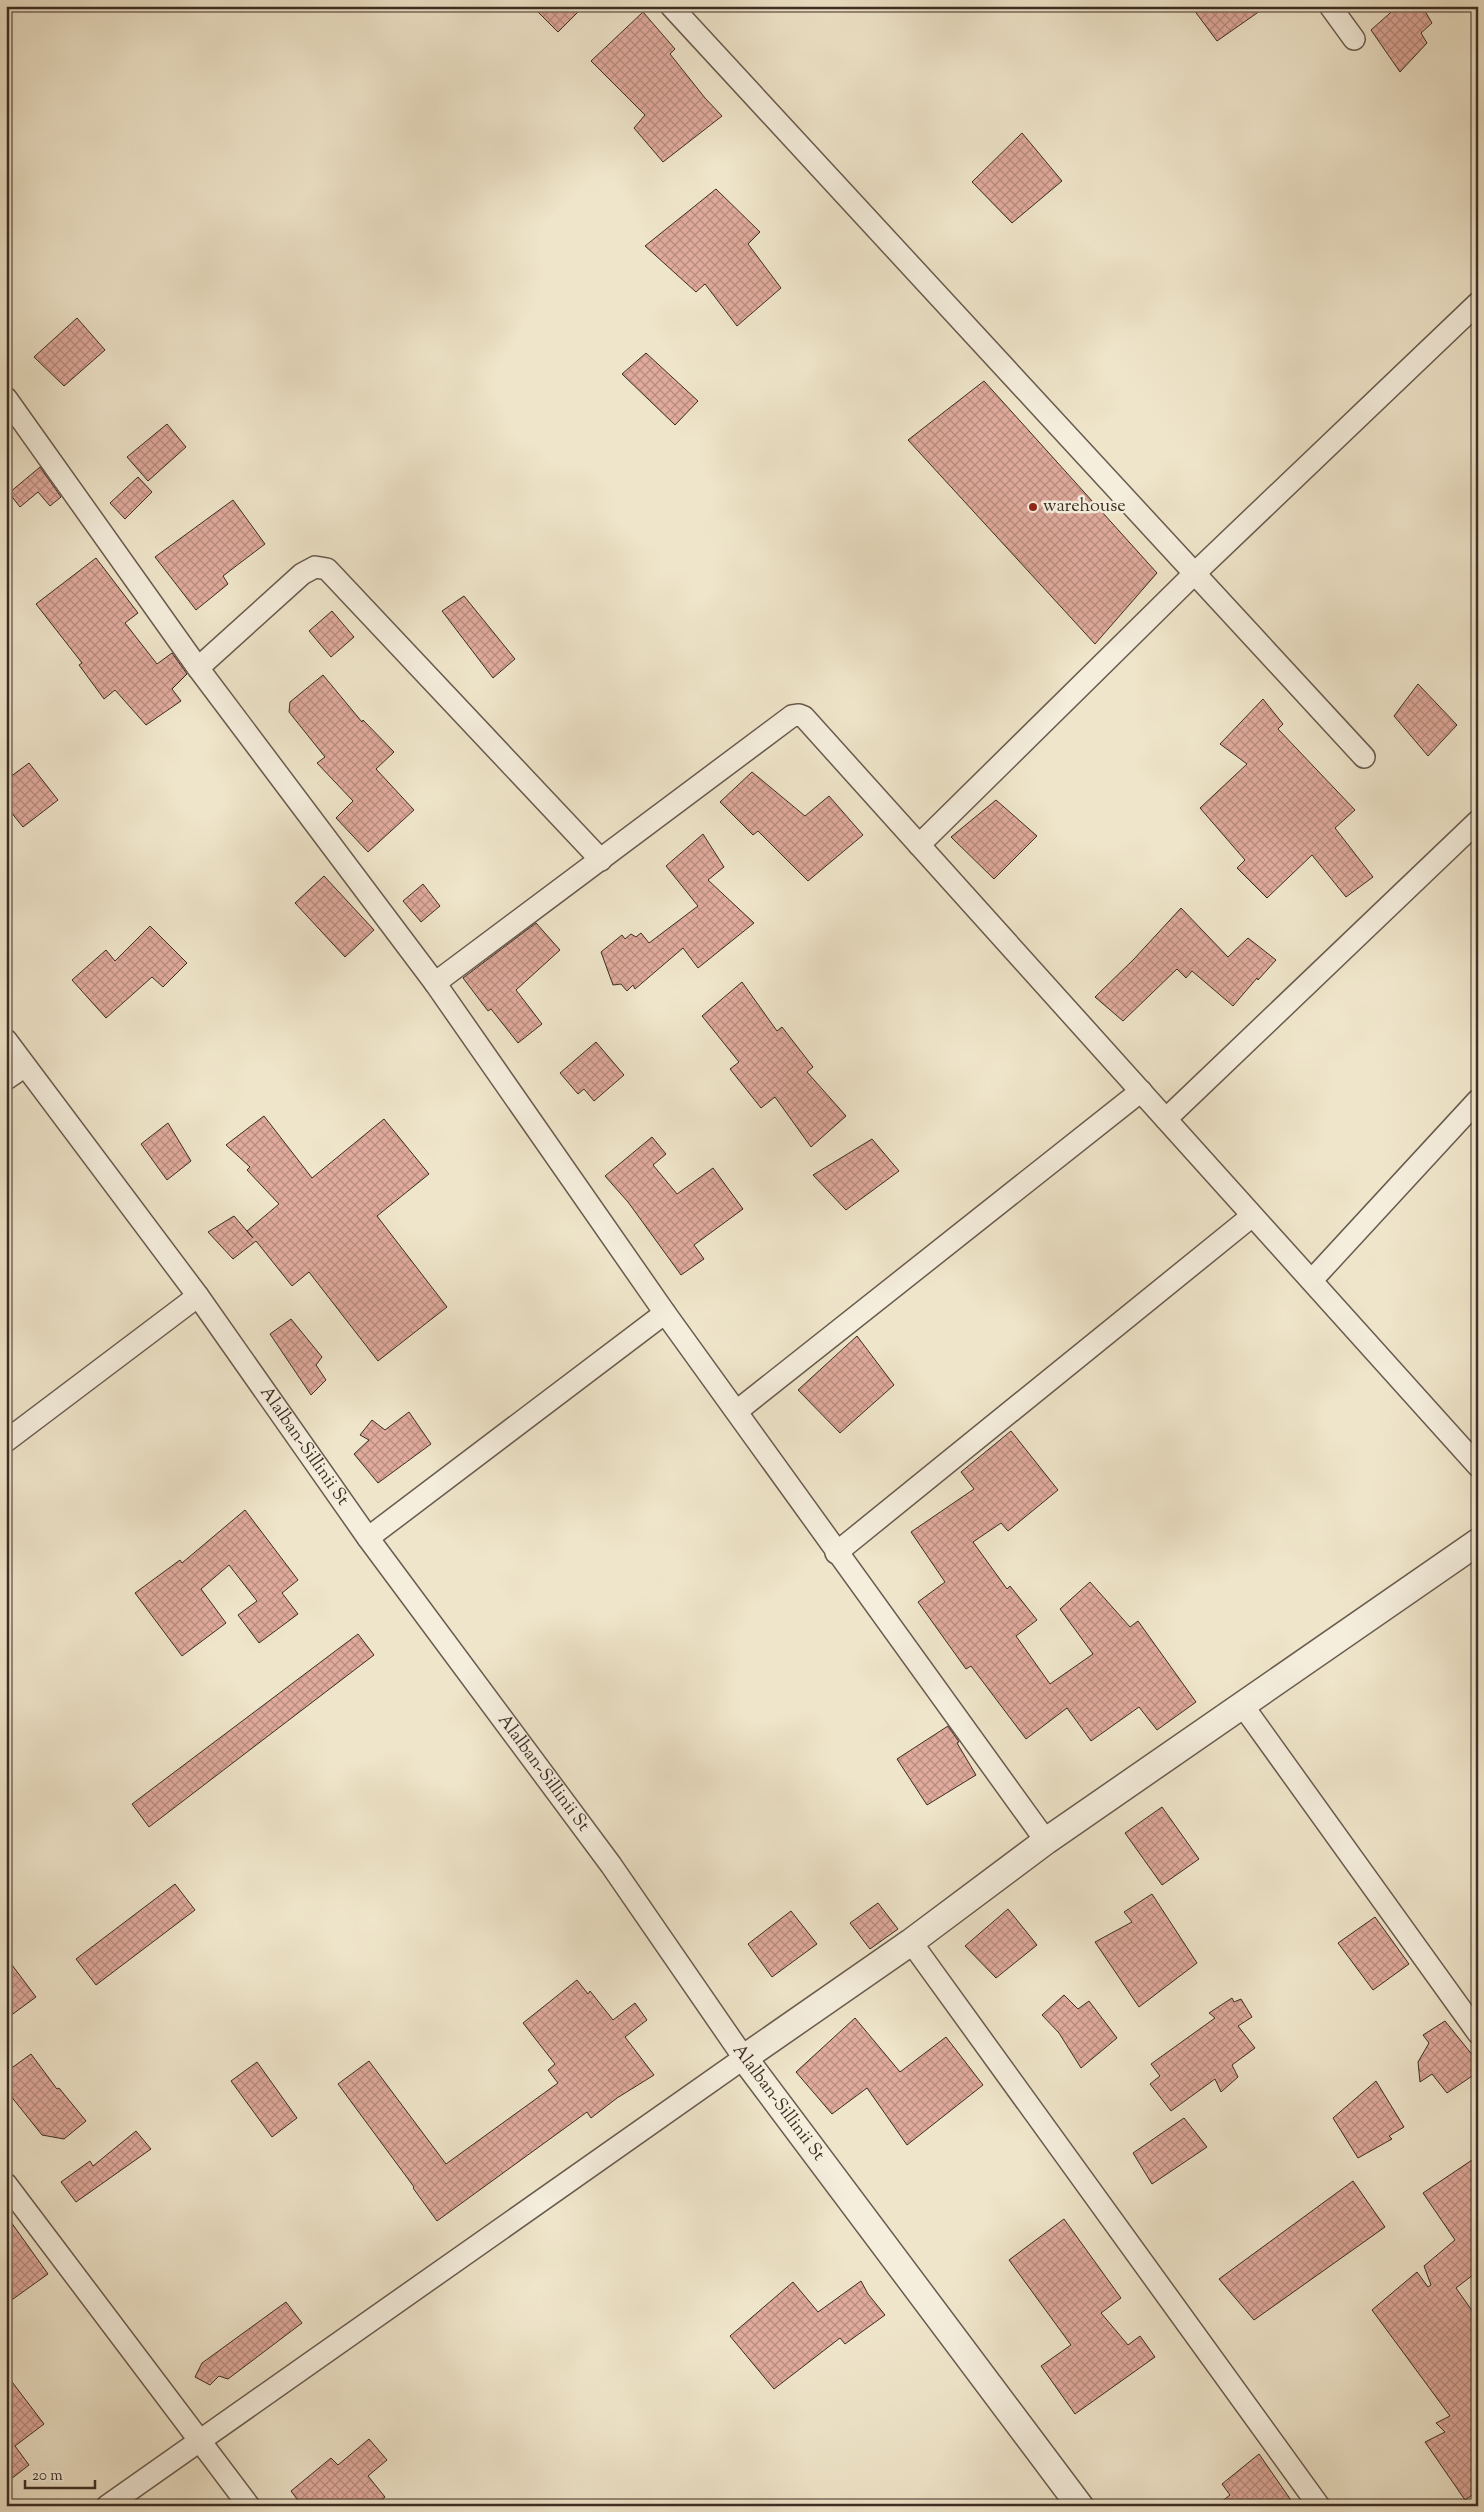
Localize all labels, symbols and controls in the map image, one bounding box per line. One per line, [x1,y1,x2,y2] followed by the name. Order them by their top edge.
[1043,494,1126,520] place label: warehouse
[1027,501,1039,513] marker: warehouse
[253,1382,355,1512] street label: Alalban-Sillinii St
[491,1709,595,1838] street label: Alalban-Sillinii St
[725,2039,831,2167] street label: Alalban-Sillinii St
[25,2457,95,2489] scale bar
[32,2466,63,2487] text: 20 m

